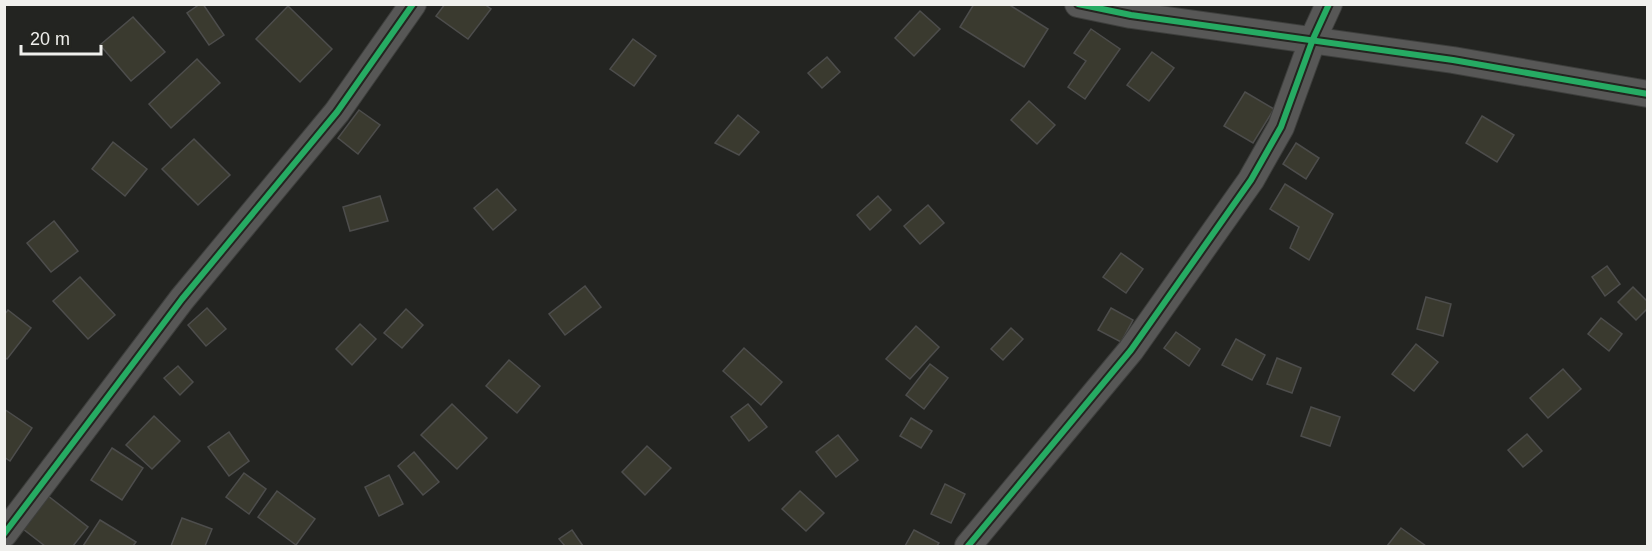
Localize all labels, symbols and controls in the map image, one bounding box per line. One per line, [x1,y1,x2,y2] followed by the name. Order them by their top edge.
[21,18,100,56] scale bar
[30,29,70,49] text: 20 m

